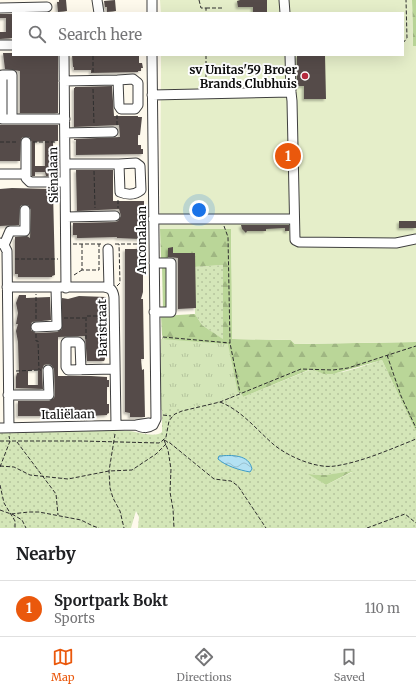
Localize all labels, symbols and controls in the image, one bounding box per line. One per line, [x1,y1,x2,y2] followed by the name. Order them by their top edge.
[12,12,404,56] search box
[26,23,48,45] icon: search
[58,25,142,44] text: Search here
[189,62,297,91] place label: sv Unitas'59 Broer Brands Clubhuis
[300,71,310,81] marker: sv Unitas'59 Broer Brands Clubhuis
[275,141,301,171] pin: 1
[45,147,61,203] street label: Siënalaan
[189,200,209,220] your location
[134,206,149,275] street label: Anconalaan
[94,299,110,357] street label: Baristraat
[41,406,95,422] street label: Italiëlaan
[16,543,76,565] text: Nearby
[54,591,168,610] text: Sportpark Bokt
[26,600,32,617] text: 1
[365,600,400,617] text: 110 m
[54,610,95,627] text: Sports
[51,646,75,684] tab: Map
[177,646,232,684] tab: Directions
[334,646,365,684] tab: Saved

